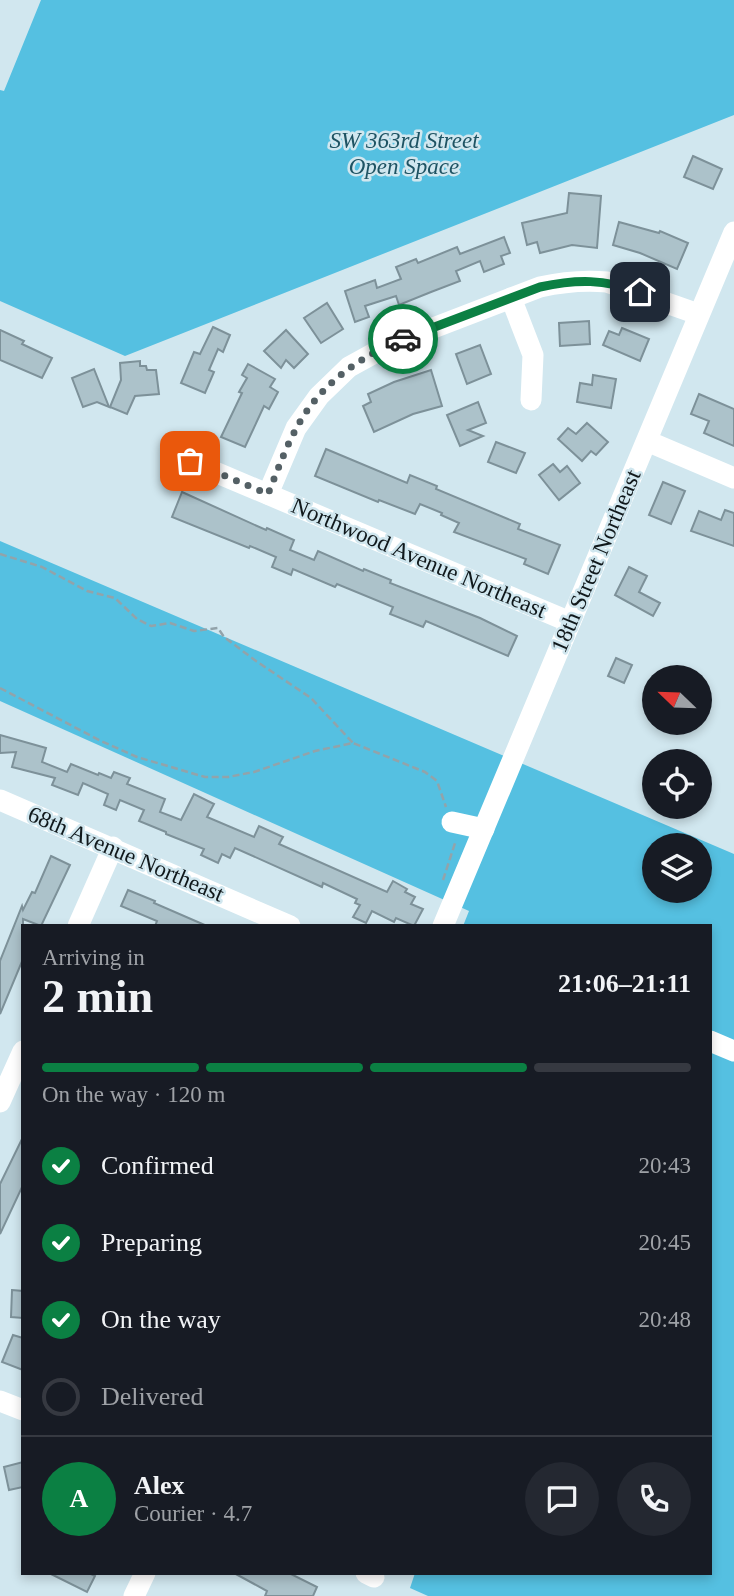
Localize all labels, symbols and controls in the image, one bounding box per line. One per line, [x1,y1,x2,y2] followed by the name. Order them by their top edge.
[329,128,479,179] park label: SW 363rd Street Open Space
[610,262,670,322] pin
[621,273,659,311] icon: home
[368,304,438,374] courier
[384,320,422,358] icon: car
[160,431,220,491] pin
[171,442,209,480] icon: bag
[546,466,646,656] street label: 18th Street Northeast
[288,493,551,623] street label: Northwood Avenue Northeast
[642,665,712,735] north arrow
[642,665,712,903] map controls
[642,749,712,819] button: locate
[24,801,228,907] street label: 68th Avenue Northeast
[642,833,712,903] button: layers
[42,945,145,970] text: Arriving in
[558,969,691,998] text: 21:06–21:11
[42,971,153,1022] text: 2 min
[42,1082,225,1107] text: On the way · 120 m
[42,1147,80,1185] icon: check
[101,1151,214,1180] text: Confirmed
[639,1153,691,1178] text: 20:43
[42,1224,80,1262] icon: check
[101,1228,202,1257] text: Preparing
[639,1230,691,1255] text: 20:45
[42,1301,80,1339] icon: check
[101,1305,221,1334] text: On the way
[639,1307,691,1332] text: 20:48
[101,1382,204,1411] text: Delivered
[525,1462,599,1536] button: chat
[617,1462,691,1536] button: phone
[134,1471,185,1500] text: Alex
[70,1484,88,1513] text: A
[134,1501,252,1526] text: Courier · 4.7

